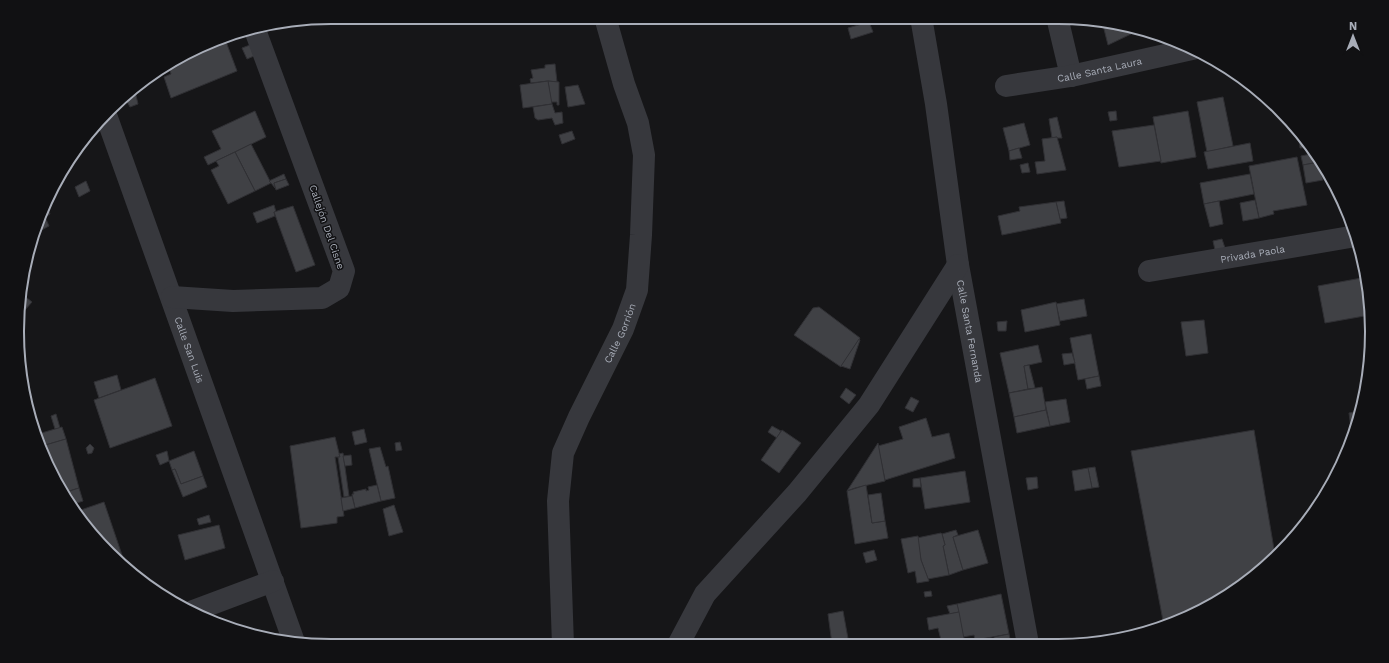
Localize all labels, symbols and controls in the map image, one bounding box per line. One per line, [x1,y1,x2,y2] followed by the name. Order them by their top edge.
[1333,16,1373,56] north arrow
[1349,20,1357,33] text: N
[1056,55,1143,84] street label: Calle Santa Laura
[307,183,347,271] street label: Callejón Del Cisne
[1219,243,1286,264] street label: Privada Paola
[955,279,985,384] street label: Calle Santa Fernanda
[601,302,637,365] street label: Calle Gorrión
[173,315,207,384] street label: Calle San Luis

